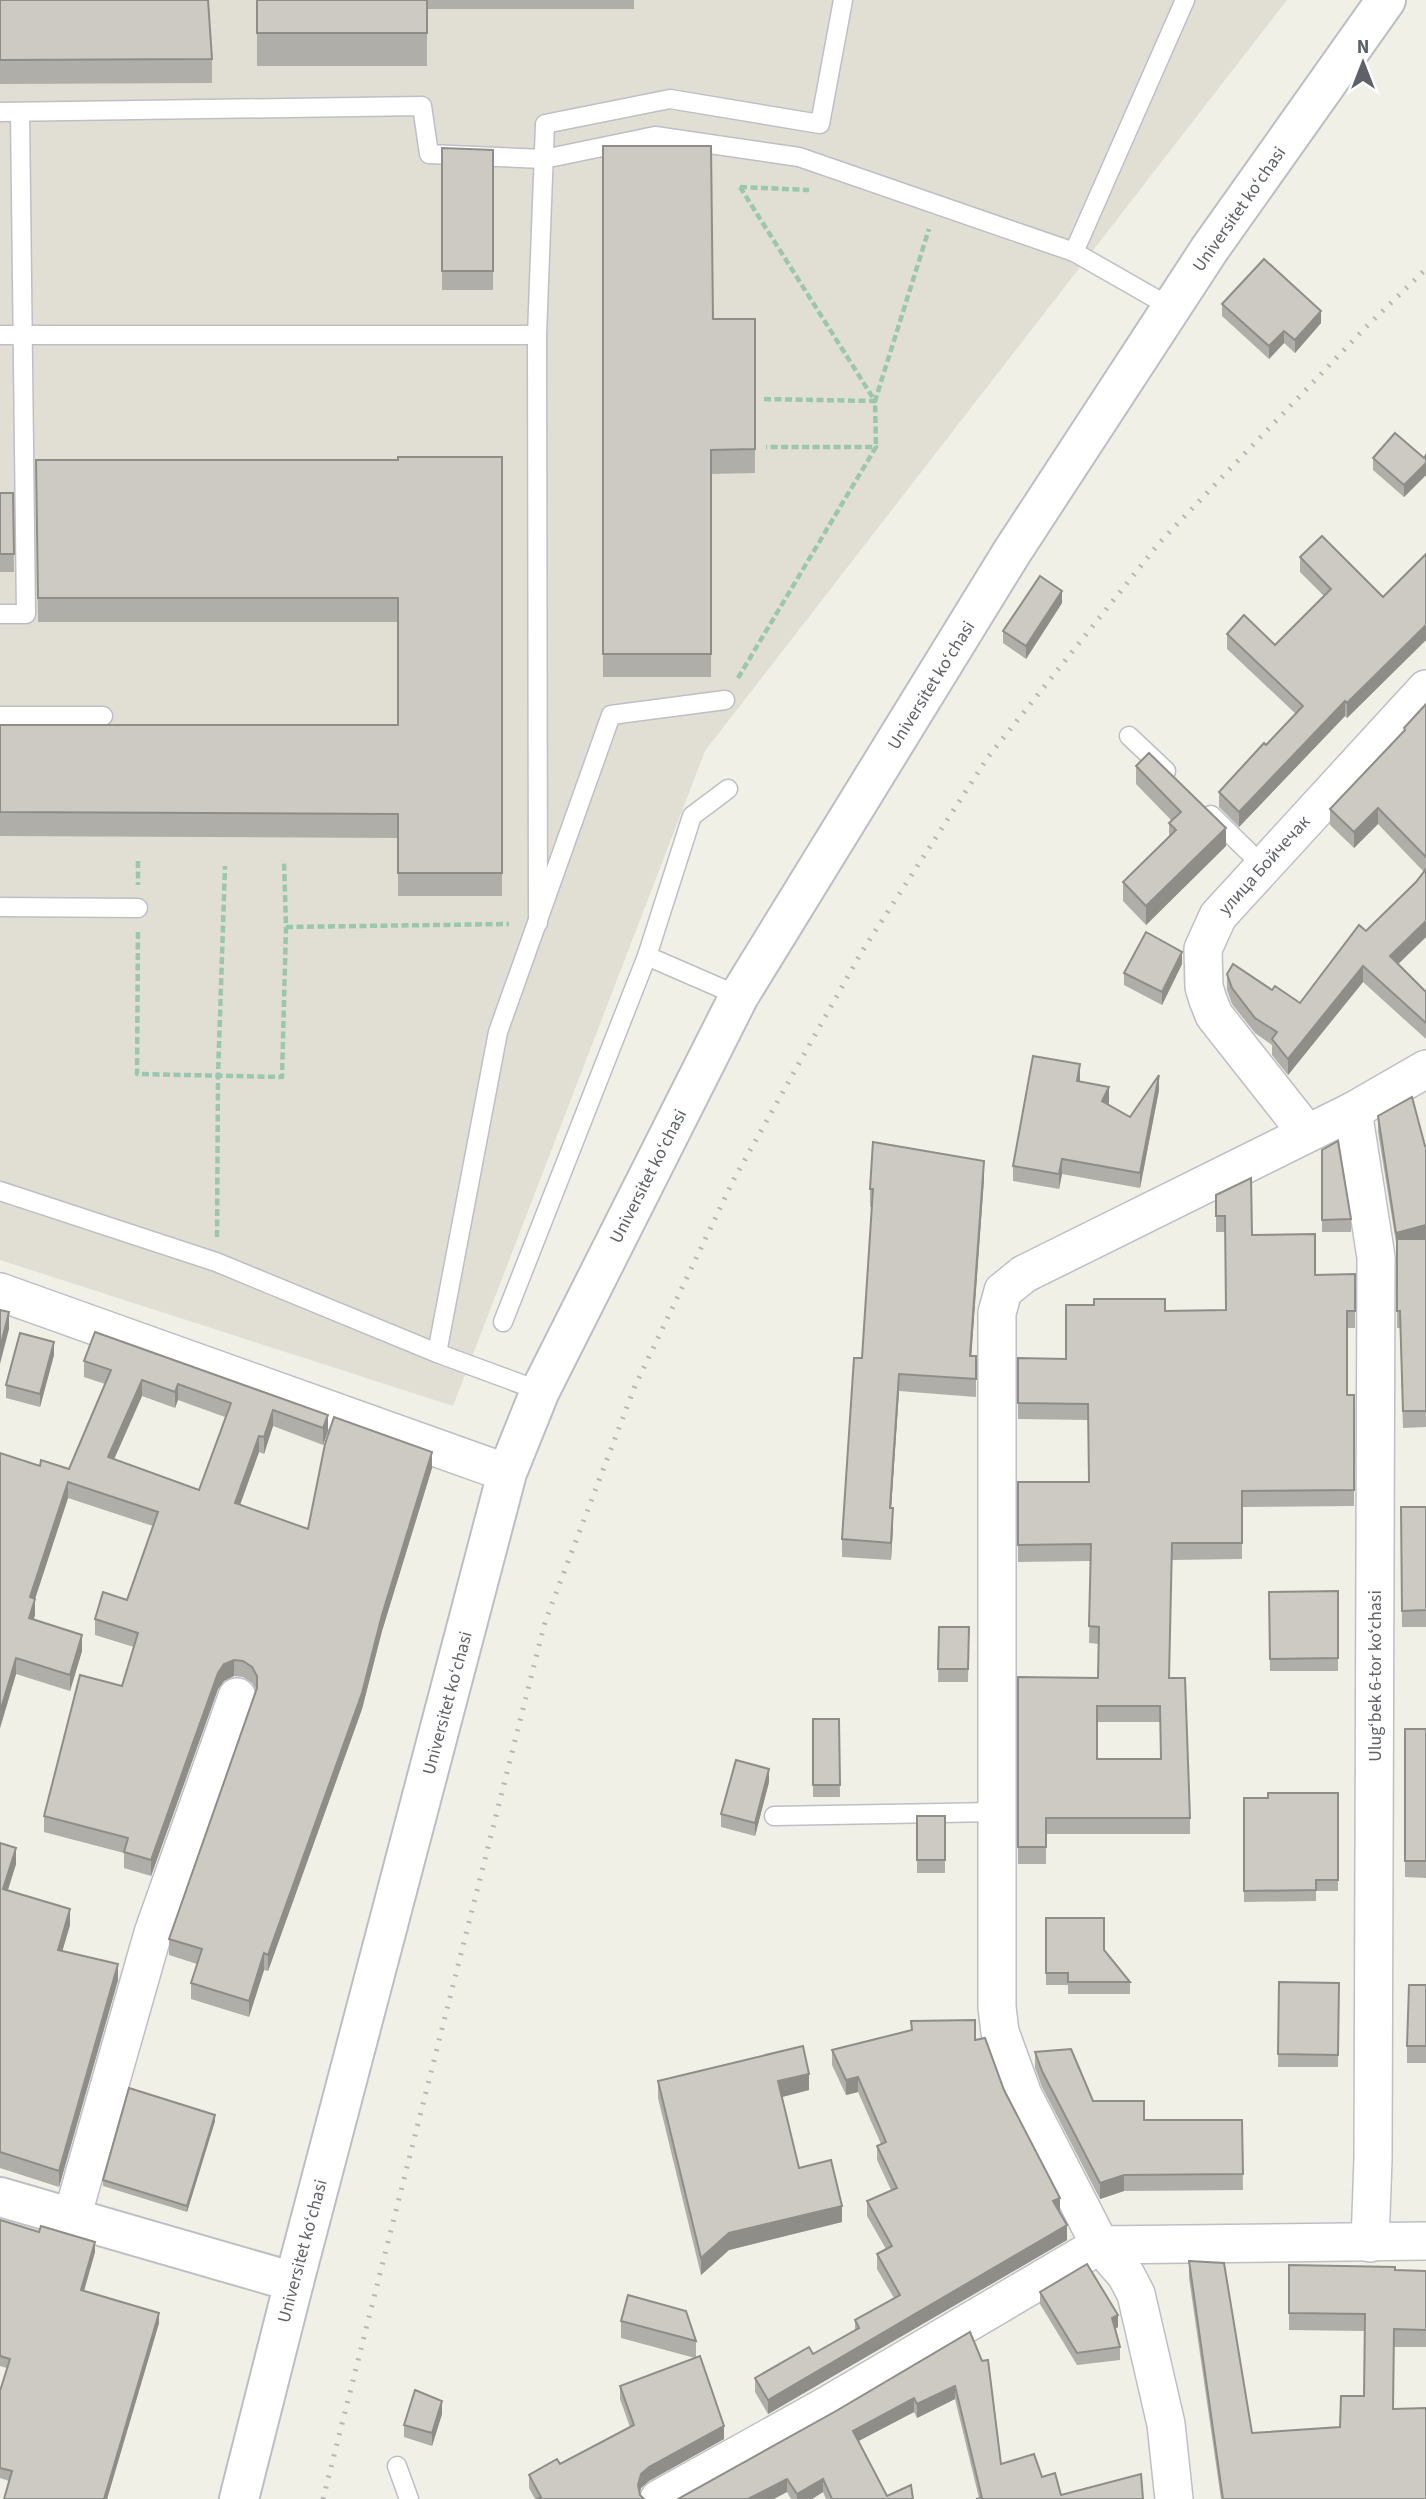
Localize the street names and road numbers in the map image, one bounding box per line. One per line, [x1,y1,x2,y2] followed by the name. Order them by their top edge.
[1187,142,1292,277] street label: Universitet kо‘chasi
[882,616,981,754] street label: Universitet kо‘chasi
[1213,810,1316,921] street label: улица Бойчечак
[604,1105,693,1248] street label: Universitet kо‘chasi
[1363,1590,1388,1762] street label: Ulug‘bek 6-tor koʻchasi
[416,1629,479,1778] street label: Universitet kо‘chasi
[271,2177,334,2326] street label: Universitet kо‘chasi

